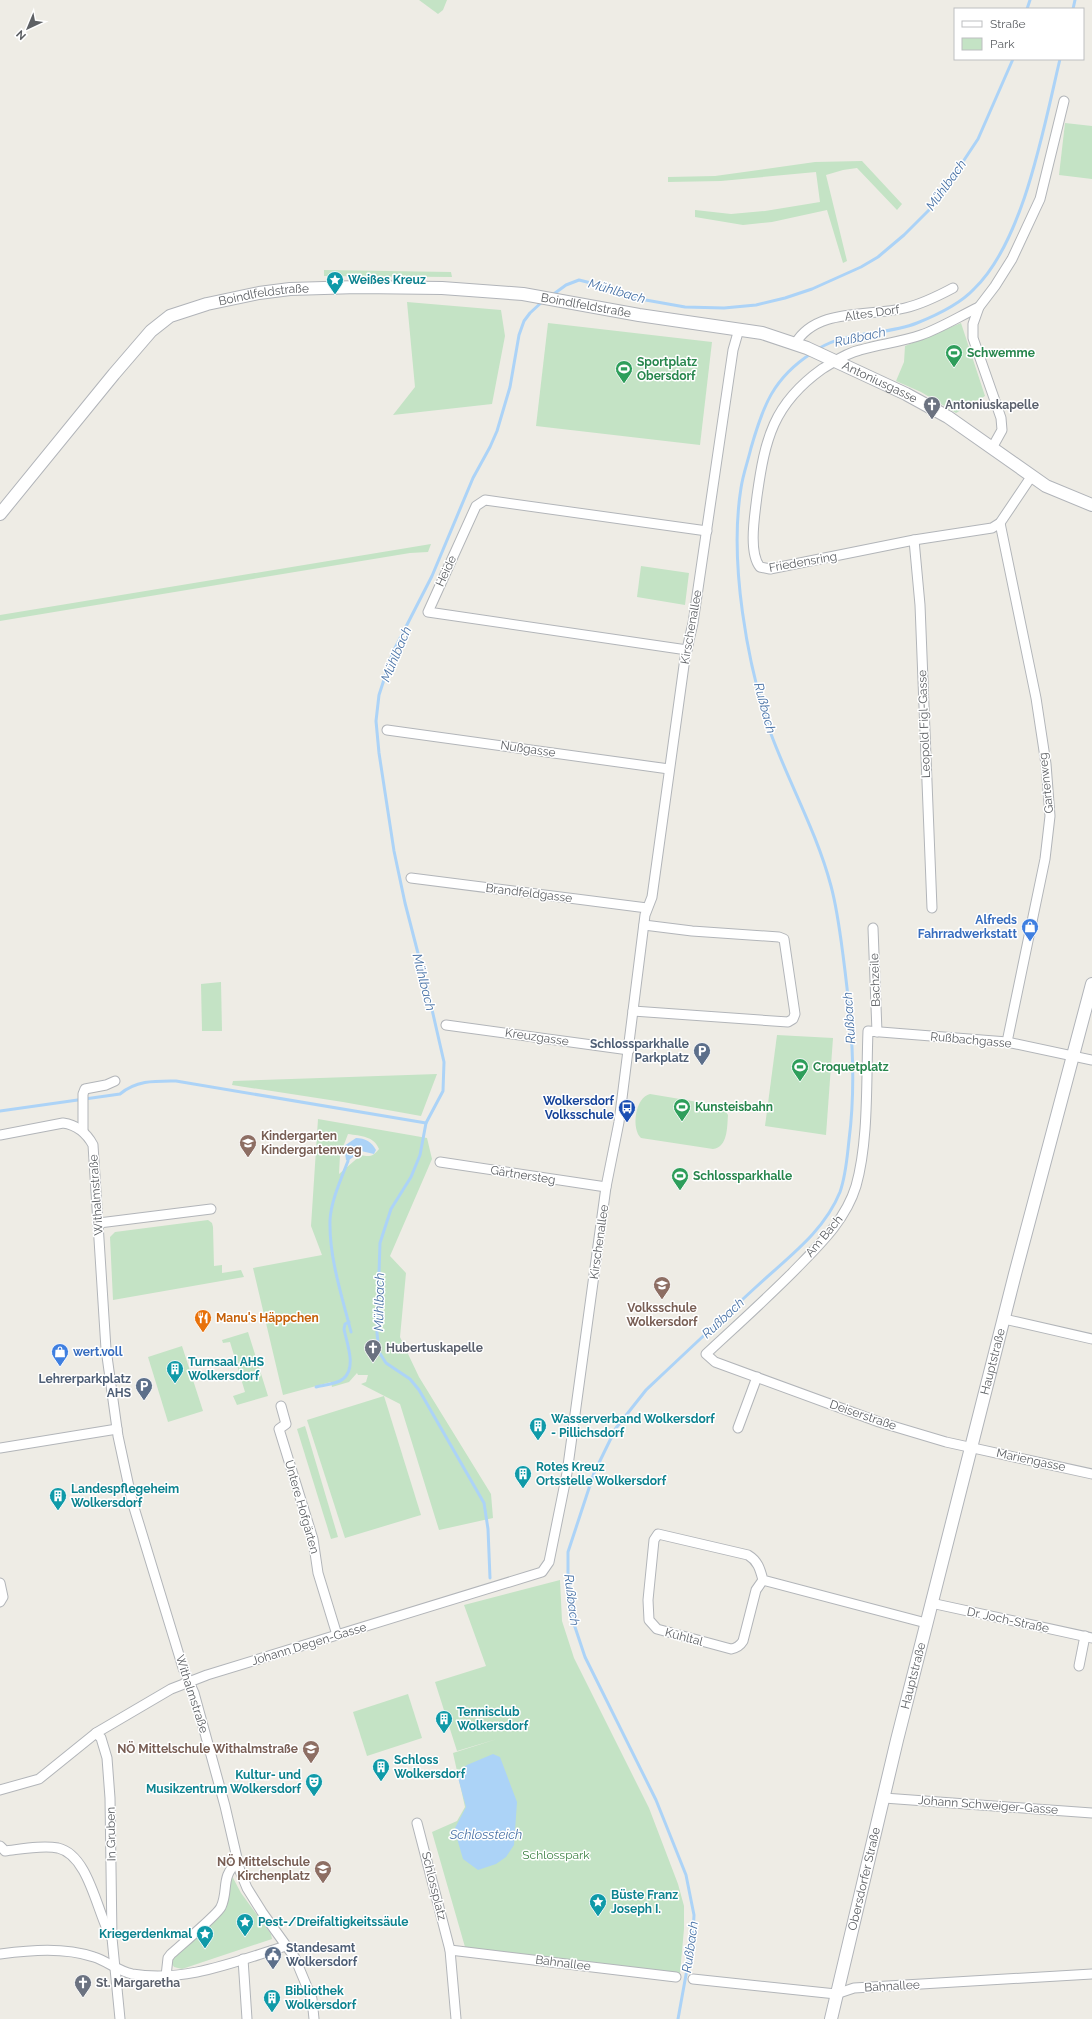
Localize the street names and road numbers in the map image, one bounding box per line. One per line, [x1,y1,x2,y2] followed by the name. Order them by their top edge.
[217,281,309,308] street label: Boindlfeldstraße
[540,290,632,320] street label: Boindlfeldstraße
[844,302,901,324] street label: Altes Dorf
[840,358,920,406] street label: Antoniusgasse
[768,549,838,575] street label: Friedensring
[433,553,459,589] street label: Heide
[678,589,704,665] street label: Kirschenallee
[915,670,933,778] street label: Leopold Figl-Gasse
[499,738,557,760] street label: Nußgasse
[1036,752,1056,814] street label: Gartenweg
[485,881,573,905] street label: Brandfeldgasse
[867,953,883,1007] street label: Bachzeile
[504,1026,570,1048] street label: Kreuzgasse
[930,1029,1012,1051] street label: Rußbachgasse
[86,1154,106,1236] street label: Withalmstraße
[489,1163,557,1187] street label: Gärtnersteg
[587,1204,611,1280] street label: Kirschenallee
[802,1212,846,1260] street label: Am Bach
[978,1327,1008,1396] street label: Hauptstraße
[828,1397,898,1433] street label: Deiserstraße
[995,1446,1067,1474] street label: Mariengasse
[282,1459,322,1555] street label: Untere Hofgärten
[966,1604,1050,1636] street label: Dr. Joch-Straße
[250,1620,368,1668] street label: Johann Degen-Gasse
[663,1625,705,1649] street label: Kühltal
[898,1641,928,1710] street label: Hauptstraße
[173,1653,211,1735] street label: Withalmstraße
[917,1793,1059,1817] street label: Johann Schweiger-Gasse
[104,1807,118,1861] street label: In Gruben
[845,1826,883,1932] street label: Obersdorfer Straße
[419,1850,449,1922] street label: Schlossplatz
[535,1953,591,1973] street label: Bahnallee
[864,1978,920,1994] street label: Bahnallee

